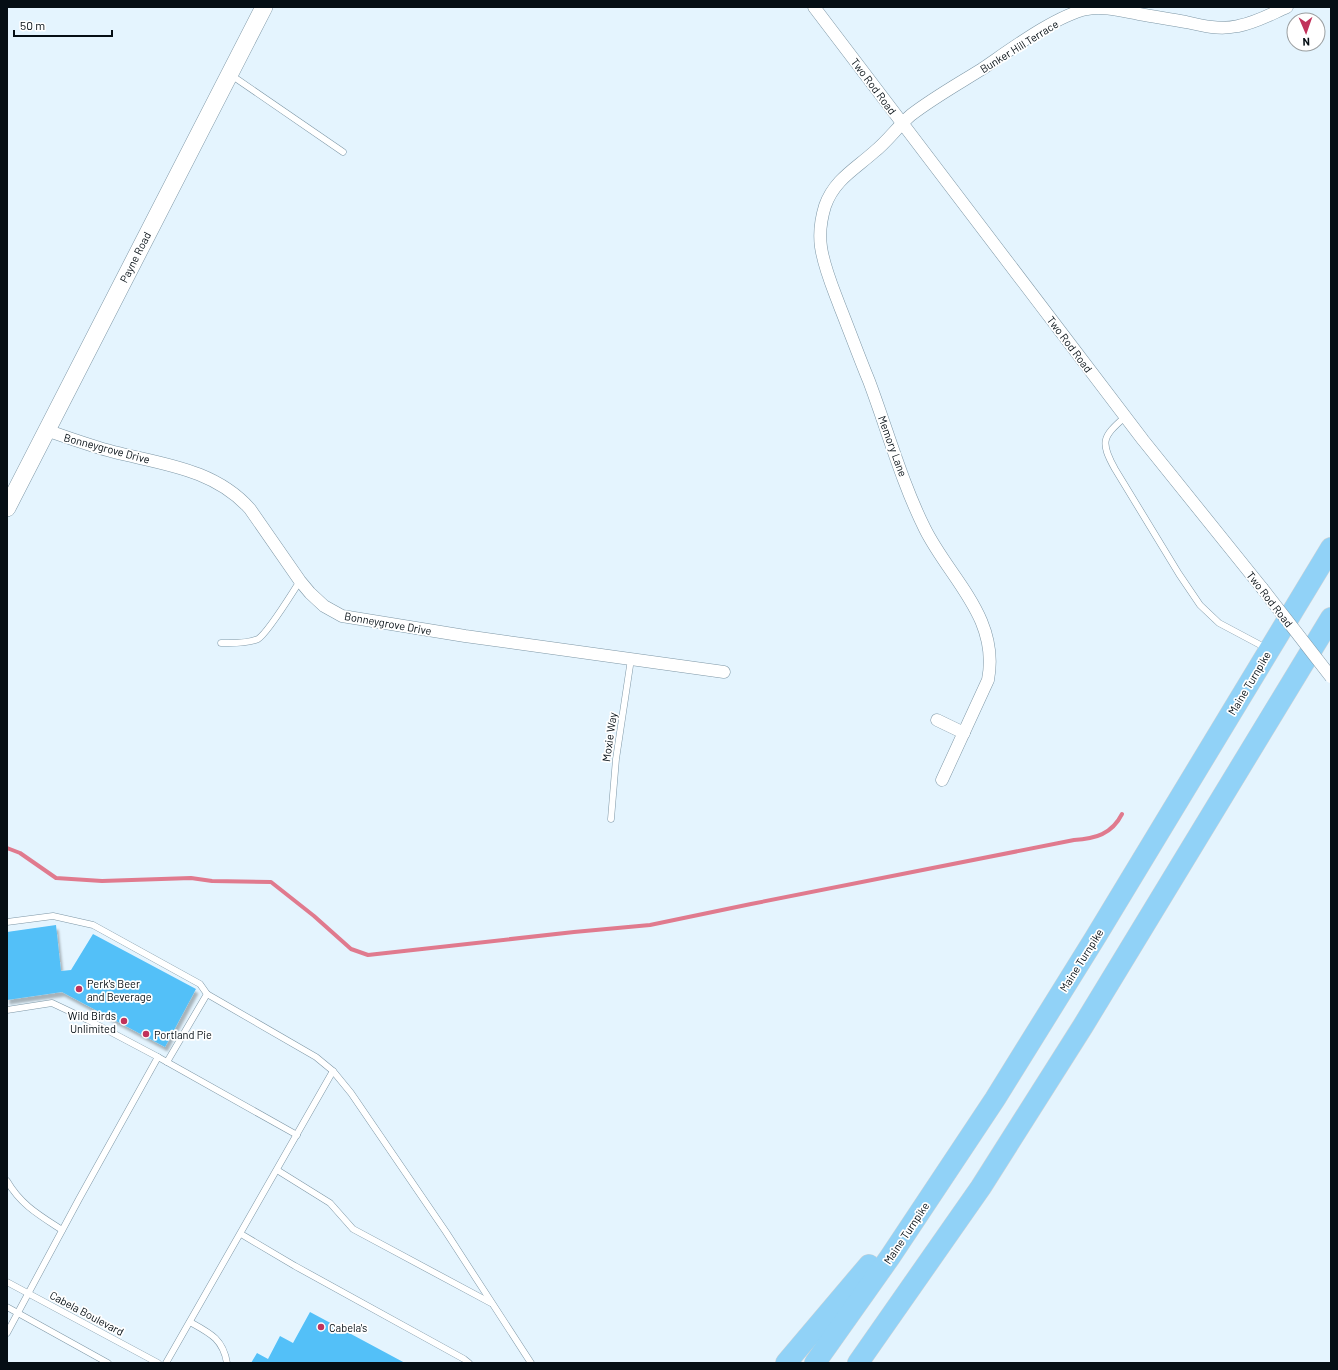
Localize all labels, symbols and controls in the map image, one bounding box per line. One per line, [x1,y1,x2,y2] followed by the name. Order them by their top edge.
[14,12,112,38] scale bar
[1286,12,1326,52] north arrow
[978,17,1061,75] street label: Bunker Hill Terrace
[20,18,45,32] text: 50 m
[1302,36,1310,49] text: N
[849,55,899,117] street label: Two Rod Road
[117,229,153,285] street label: Payne Road
[1045,313,1095,375] street label: Two Rod Road
[876,414,910,478] street label: Memory Lane
[63,430,152,466] street label: Bonneygrove Drive
[1244,569,1296,629] street label: Two Rod Road
[343,609,433,637] street label: Bonneygrove Drive
[1225,649,1273,717] street label: Maine Turnpike
[599,712,619,762] street label: Moxie Way
[1056,926,1106,994] street label: Maine Turnpike
[87,977,152,1003] place label: Perk's Beer and Beverage
[74,984,84,994] marker: Perk's Beer and Beverage
[68,1009,116,1035] place label: Wild Birds Unlimited
[119,1016,129,1026] marker: Wild Birds Unlimited
[154,1028,212,1041] place label: Portland Pie
[141,1029,151,1039] marker: Portland Pie
[881,1199,932,1266] street label: Maine Turnpike
[48,1288,126,1338] street label: Cabela Boulevard
[329,1321,367,1334] place label: Cabela's
[316,1322,326,1332] marker: Cabela's

